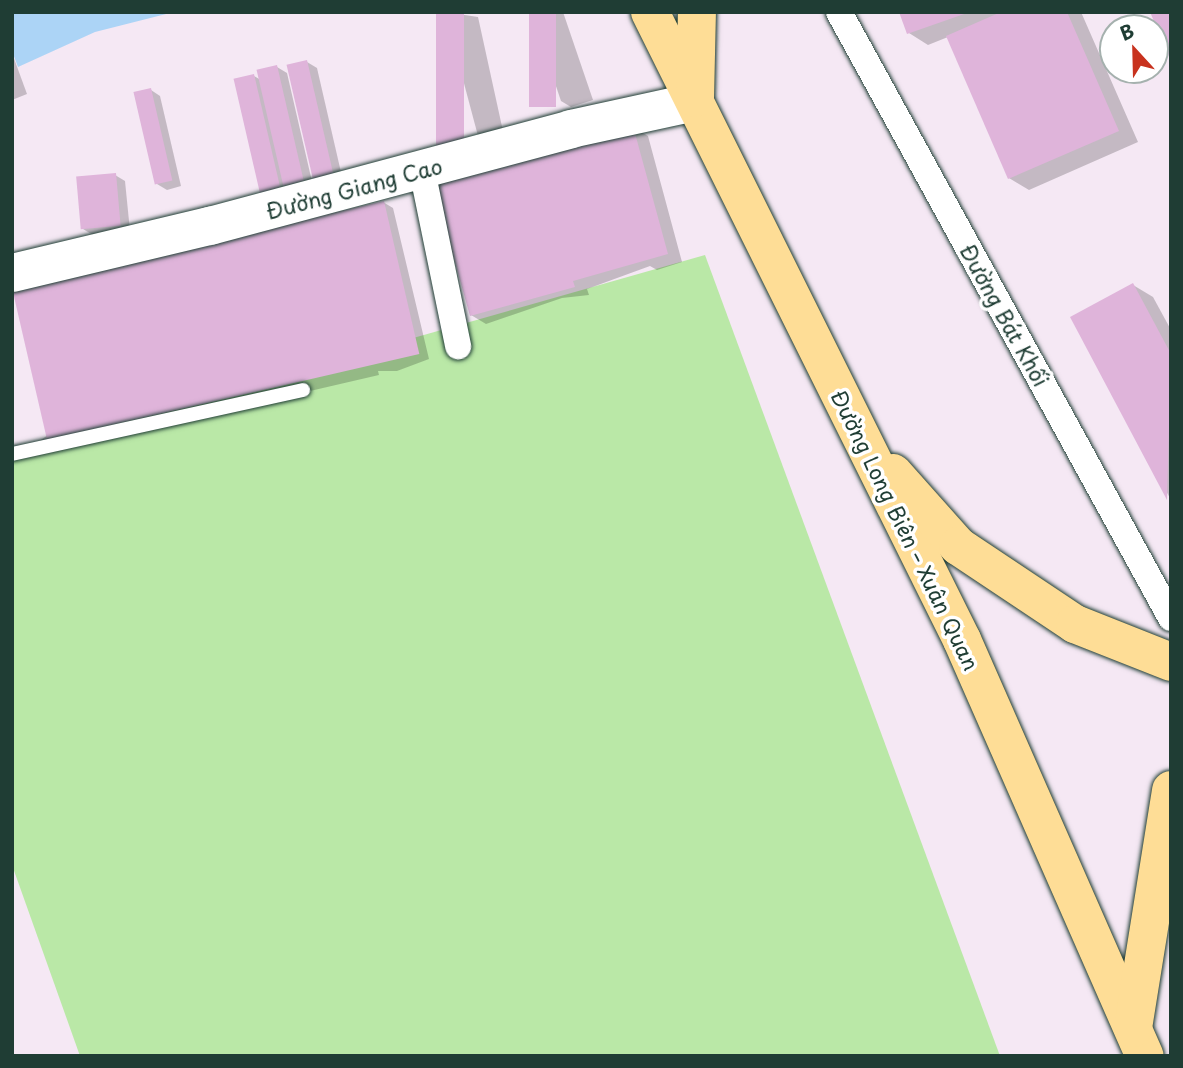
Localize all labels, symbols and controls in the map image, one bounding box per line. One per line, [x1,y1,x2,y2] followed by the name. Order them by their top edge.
[1099,14,1169,84] north arrow
[1116,16,1138,47] text: B
[263,152,445,224] street label: Đường Giang Cao
[955,239,1055,391] street label: Đường Bát Khối
[827,386,985,674] street label: Đường Long Biên – Xuân Quan

